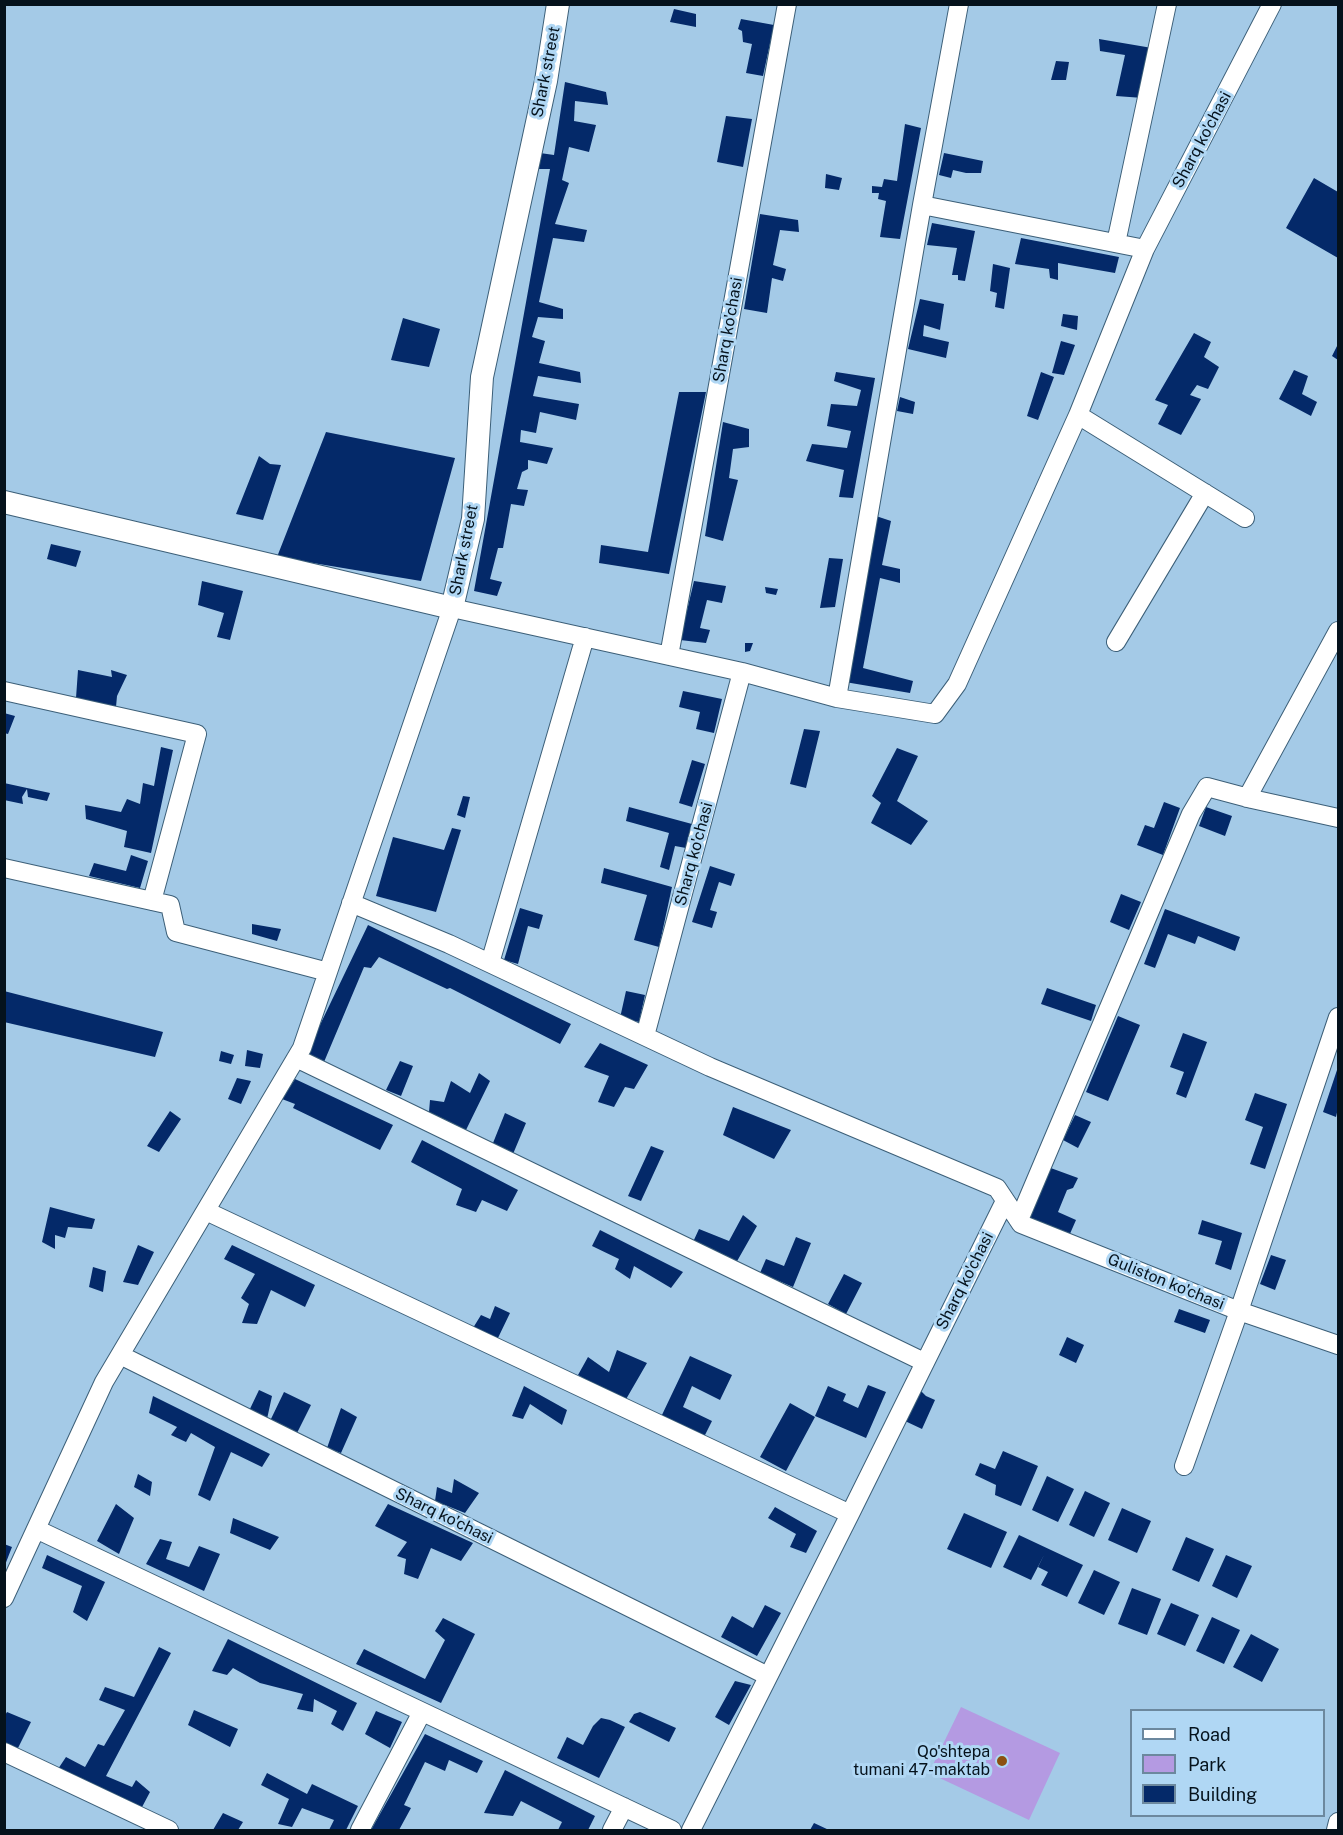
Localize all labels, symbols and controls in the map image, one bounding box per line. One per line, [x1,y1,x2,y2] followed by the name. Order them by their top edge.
[528,25,564,119] street label: Shark street
[1169,88,1235,192] street label: Sharq ko'chasi
[709,276,747,384] street label: Sharq ko'chasi
[446,503,482,597] street label: Shark street
[671,800,717,908] street label: Sharq ko'chasi
[932,1229,998,1333] street label: Sharq ko'chasi
[1105,1250,1227,1314] street label: Guliston ko'chasi
[392,1484,496,1548] street label: Sharq ko'chasi
[1130,1709,1325,1817] legend
[1188,1724,1231,1745] text: Road
[853,1742,990,1780] place label: Qo'shtepa tumani 47-maktab
[995,1754,1009,1768] marker: Qo'shtepa tumani 47-maktab
[1188,1754,1226,1775] text: Park
[1188,1784,1257,1805] text: Building

